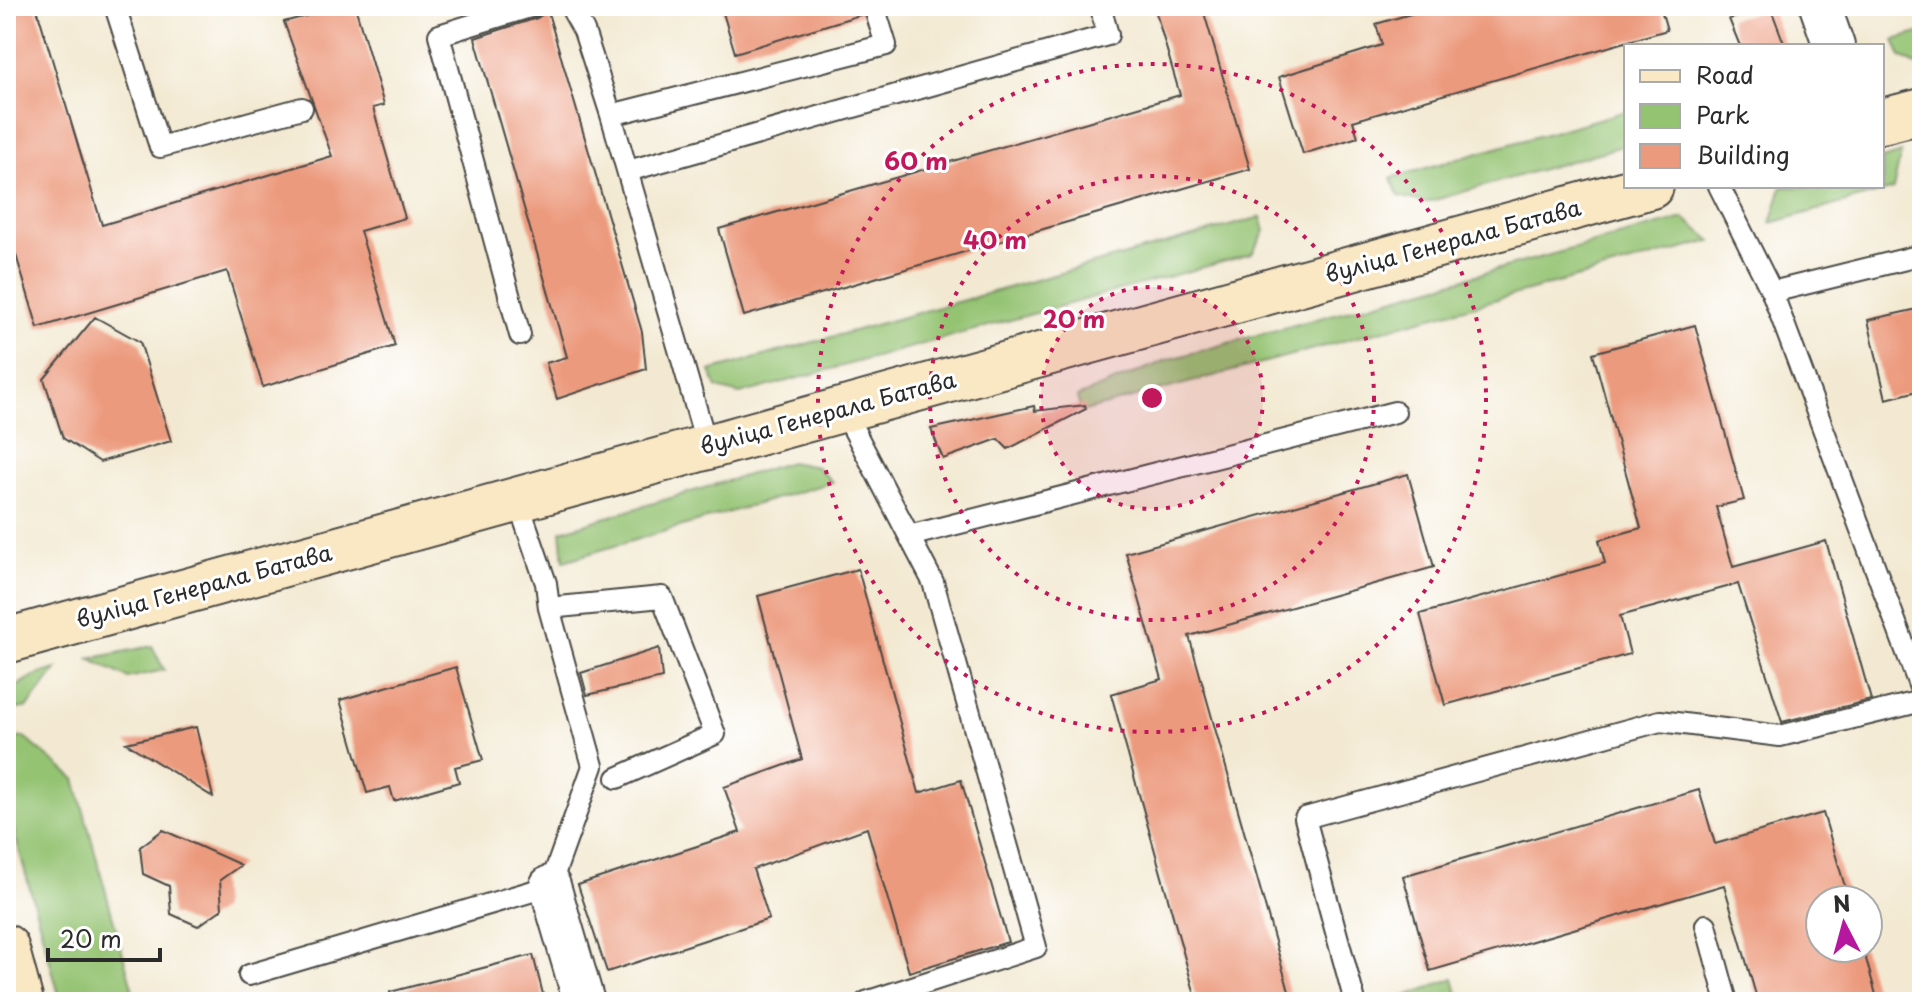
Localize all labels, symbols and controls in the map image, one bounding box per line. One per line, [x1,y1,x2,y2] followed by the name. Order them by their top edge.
[1624,44,1884,188] legend
[1696,56,1754,92] text: Road
[1696,96,1750,132] text: Park
[1696,136,1790,172] text: Building
[884,142,948,178] text: 60 m
[1321,189,1584,290] street label: вуліца Генерала Батава
[963,221,1027,257] text: 40 m
[1043,300,1105,336] text: 20 m
[696,361,959,462] street label: вуліца Генерала Батава
[1138,384,1166,412] centre of rings
[72,534,335,635] street label: вуліца Генерала Батава
[1804,884,1884,964] north arrow
[1831,885,1852,920] text: N
[48,912,160,962] scale bar
[60,920,122,956] text: 20 m

